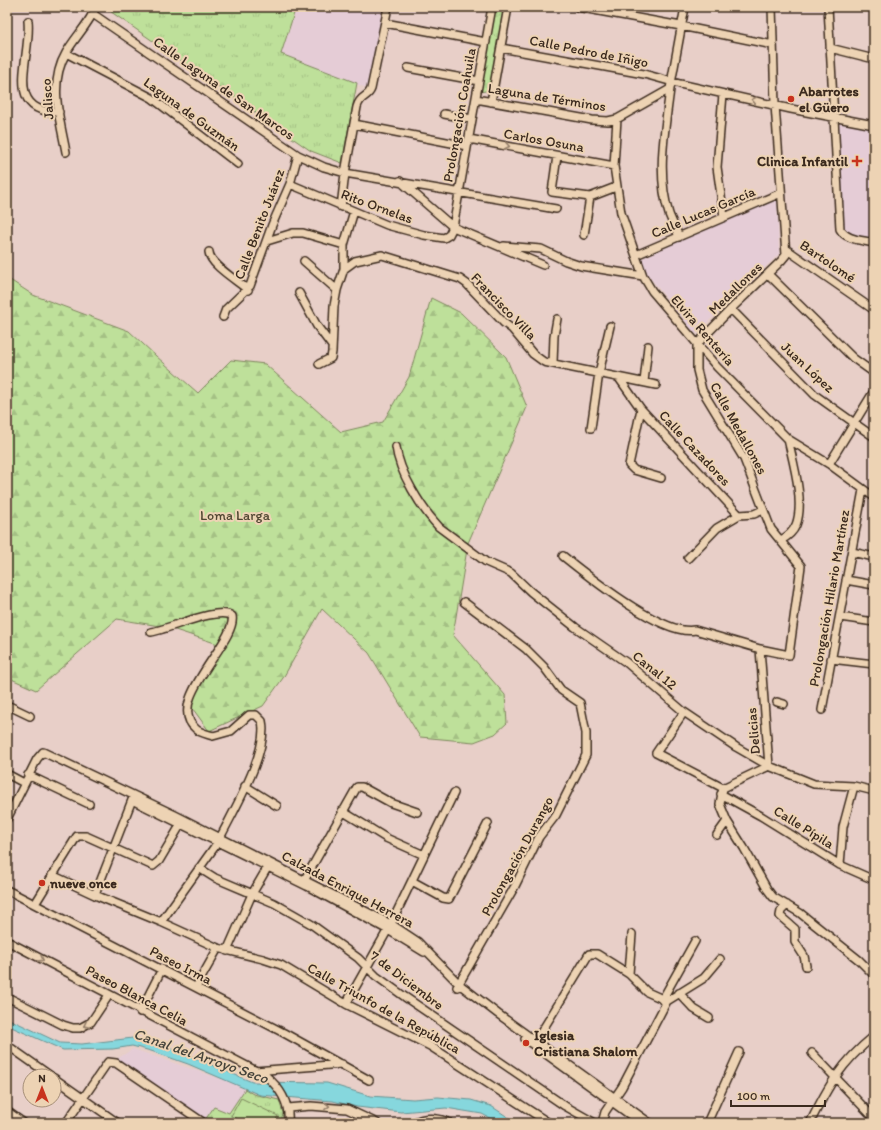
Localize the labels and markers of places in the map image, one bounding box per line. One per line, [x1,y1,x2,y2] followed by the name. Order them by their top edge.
[798,83,859,116] place label: Abarrotes el Güero
[786,94,796,104] marker: Abarrotes el Güero
[757,153,849,170] place label: Clinica Infantil
[851,155,863,167] marker: Clinica Infantil
[49,875,117,892] place label: nueve once
[37,878,47,888] marker: nueve once
[534,1027,638,1060] place label: Iglesia Cristiana Shalom
[521,1038,531,1048] marker: Iglesia Cristiana Shalom

